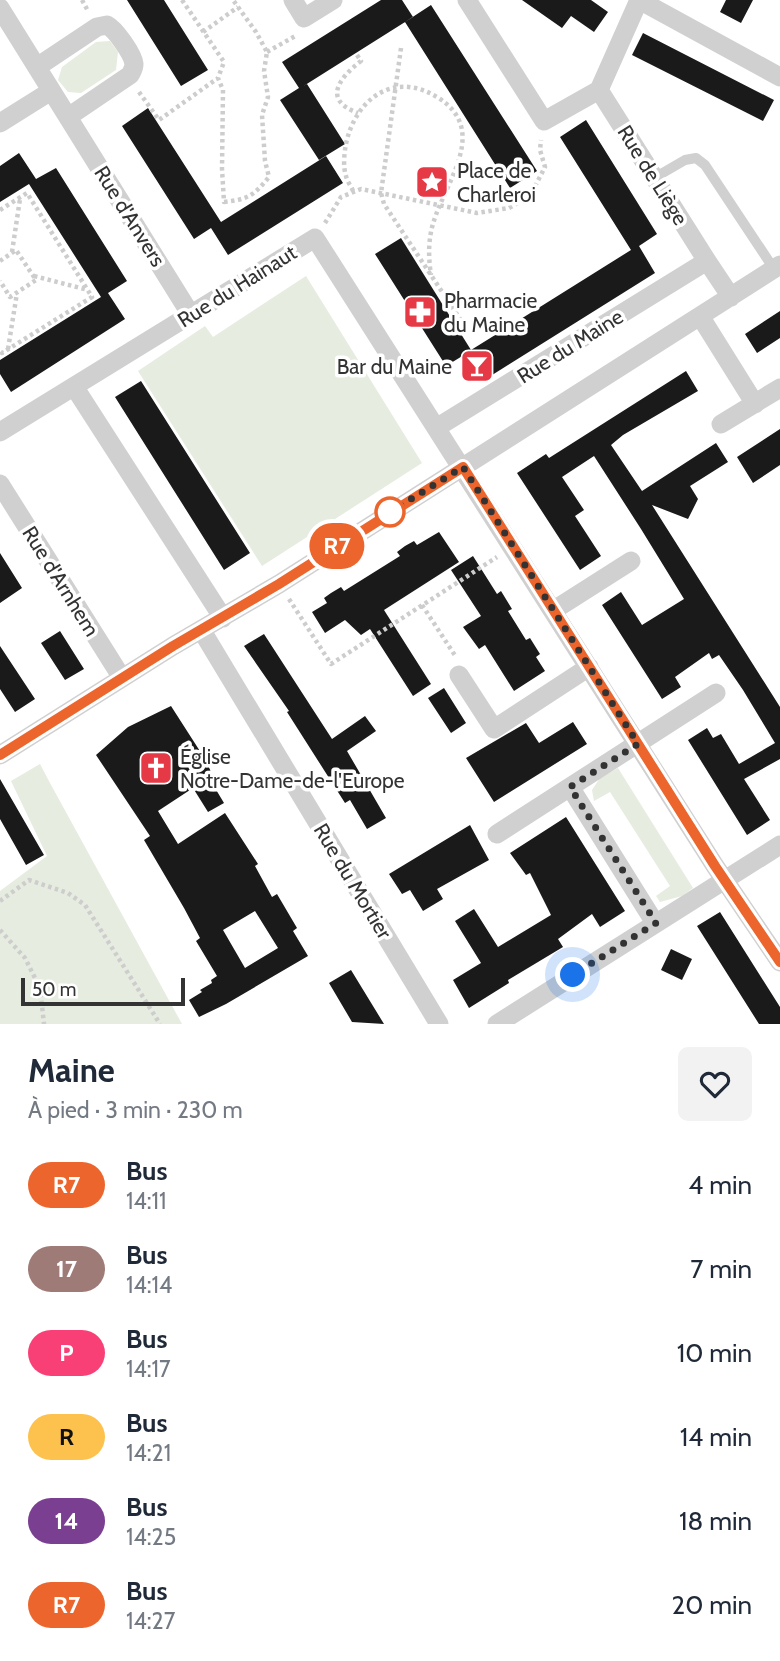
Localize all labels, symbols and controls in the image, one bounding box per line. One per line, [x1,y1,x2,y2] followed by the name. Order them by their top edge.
[612,120,694,230] street label: Rue de Liège
[457,158,536,207] place label: Place de Charleroi
[89,161,171,271] street label: Rue d'Anvers
[413,163,451,201] place icon: Place de Charleroi
[173,240,301,332] street label: Rue du Hainaut
[444,288,537,337] place label: Pharmacie du Maine
[401,293,439,331] pharmacy icon: Pharmacie du Maine
[512,303,628,388] street label: Rue du Maine
[458,347,496,385] bar icon: Bar du Maine
[337,354,452,379] place label: Bar du Maine
[375,497,405,527] unlabelled marker
[17,521,105,641] street label: Rue d'Arnhem
[306,523,368,569] line badge: R7
[323,531,351,560] text: R7
[180,744,405,793] place label: Église Notre-Dame-de-l'Europe
[137,749,175,787] church icon: Église Notre-Dame-de-l'Europe
[309,819,397,944] street label: Rue du Mortier
[555,957,590,992] your location
[21,975,186,1007] scale bar
[32,978,76,1001] text: 50 m
[678,1047,752,1121] button: heart
[28,1050,115,1090] text: Maine
[28,1096,243,1124] text: À pied · 3 min · 230 m
[126,1155,167,1187] text: Bus
[688,1169,752,1201] text: 4 min
[53,1170,80,1199] text: R7
[126,1187,167,1215] text: 14:11
[126,1239,167,1271] text: Bus
[690,1253,752,1285] text: 7 min
[56,1254,77,1283] text: 17
[126,1271,172,1299] text: 14:14
[126,1323,167,1355] text: Bus
[677,1337,752,1369] text: 10 min
[59,1338,74,1367] text: P
[126,1355,171,1383] text: 14:17
[126,1407,167,1439] text: Bus
[680,1421,752,1453] text: 14 min
[59,1422,74,1451] text: R
[126,1439,171,1467] text: 14:21
[126,1491,167,1523] text: Bus
[679,1505,752,1537] text: 18 min
[55,1506,78,1535] text: 14
[126,1523,176,1551] text: 14:25
[126,1575,167,1607] text: Bus
[672,1589,752,1621] text: 20 min
[53,1590,80,1619] text: R7
[126,1607,175,1635] text: 14:27

